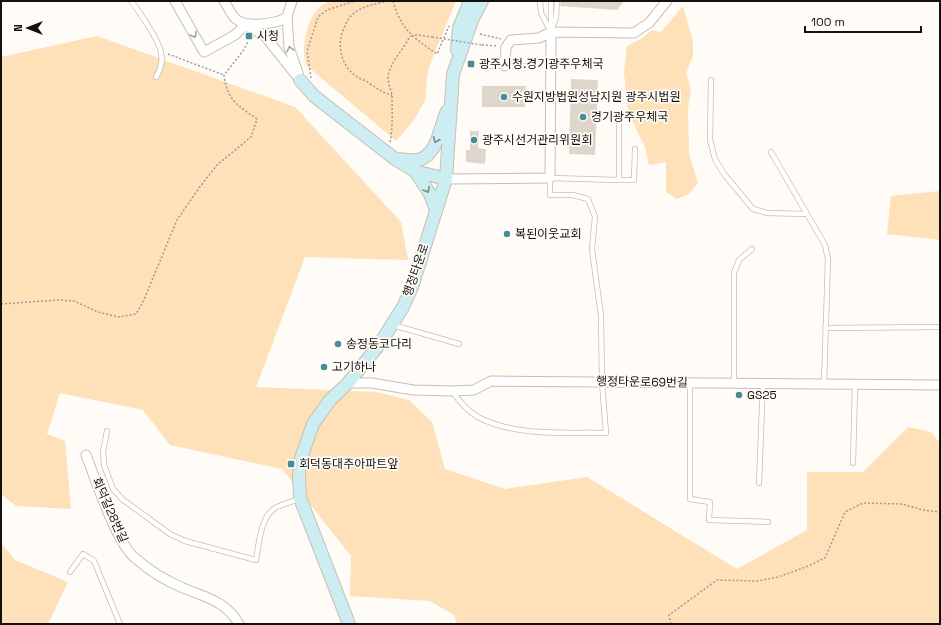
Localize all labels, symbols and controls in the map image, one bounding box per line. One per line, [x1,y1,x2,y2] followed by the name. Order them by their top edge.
[8,8,48,48] north arrow
[805,8,921,34] scale bar
[811,14,845,30] text: 100 m
[11,24,25,32] text: N
[257,28,279,44] place label: 시청
[189,31,196,38] one-way arrow
[244,31,254,41] marker: 시청
[286,46,295,53] one-way arrow
[479,56,603,72] place label: 광주시청.경기광주우체국
[466,59,476,69] marker: 광주시청.경기광주우체국
[512,89,681,105] place label: 수원지방법원성남지원 광주시법원
[499,92,509,102] marker: 수원지방법원성남지원 광주시법원
[591,109,668,125] place label: 경기광주우체국
[578,112,588,122] marker: 경기광주우체국
[482,132,592,148] place label: 광주시선거관리위원회
[469,135,479,145] marker: 광주시선거관리위원회
[433,136,441,144] one-way arrow
[422,186,429,193] one-way arrow
[515,226,581,242] place label: 복된이웃교회
[502,229,512,239] marker: 복된이웃교회
[399,241,433,299] street label: 행정타운로
[346,336,412,352] place label: 송정동코다리
[333,339,343,349] marker: 송정동코다리
[332,359,376,375] place label: 고기하나
[319,362,329,372] marker: 고기하나
[596,373,688,391] street label: 행정타운로69번길
[747,387,777,403] place label: GS25
[734,390,744,400] marker: GS25
[299,456,398,472] place label: 회덕동대주아파트앞
[286,459,296,469] marker: 회덕동대주아파트앞
[88,475,132,545] street label: 회덕길28번길

